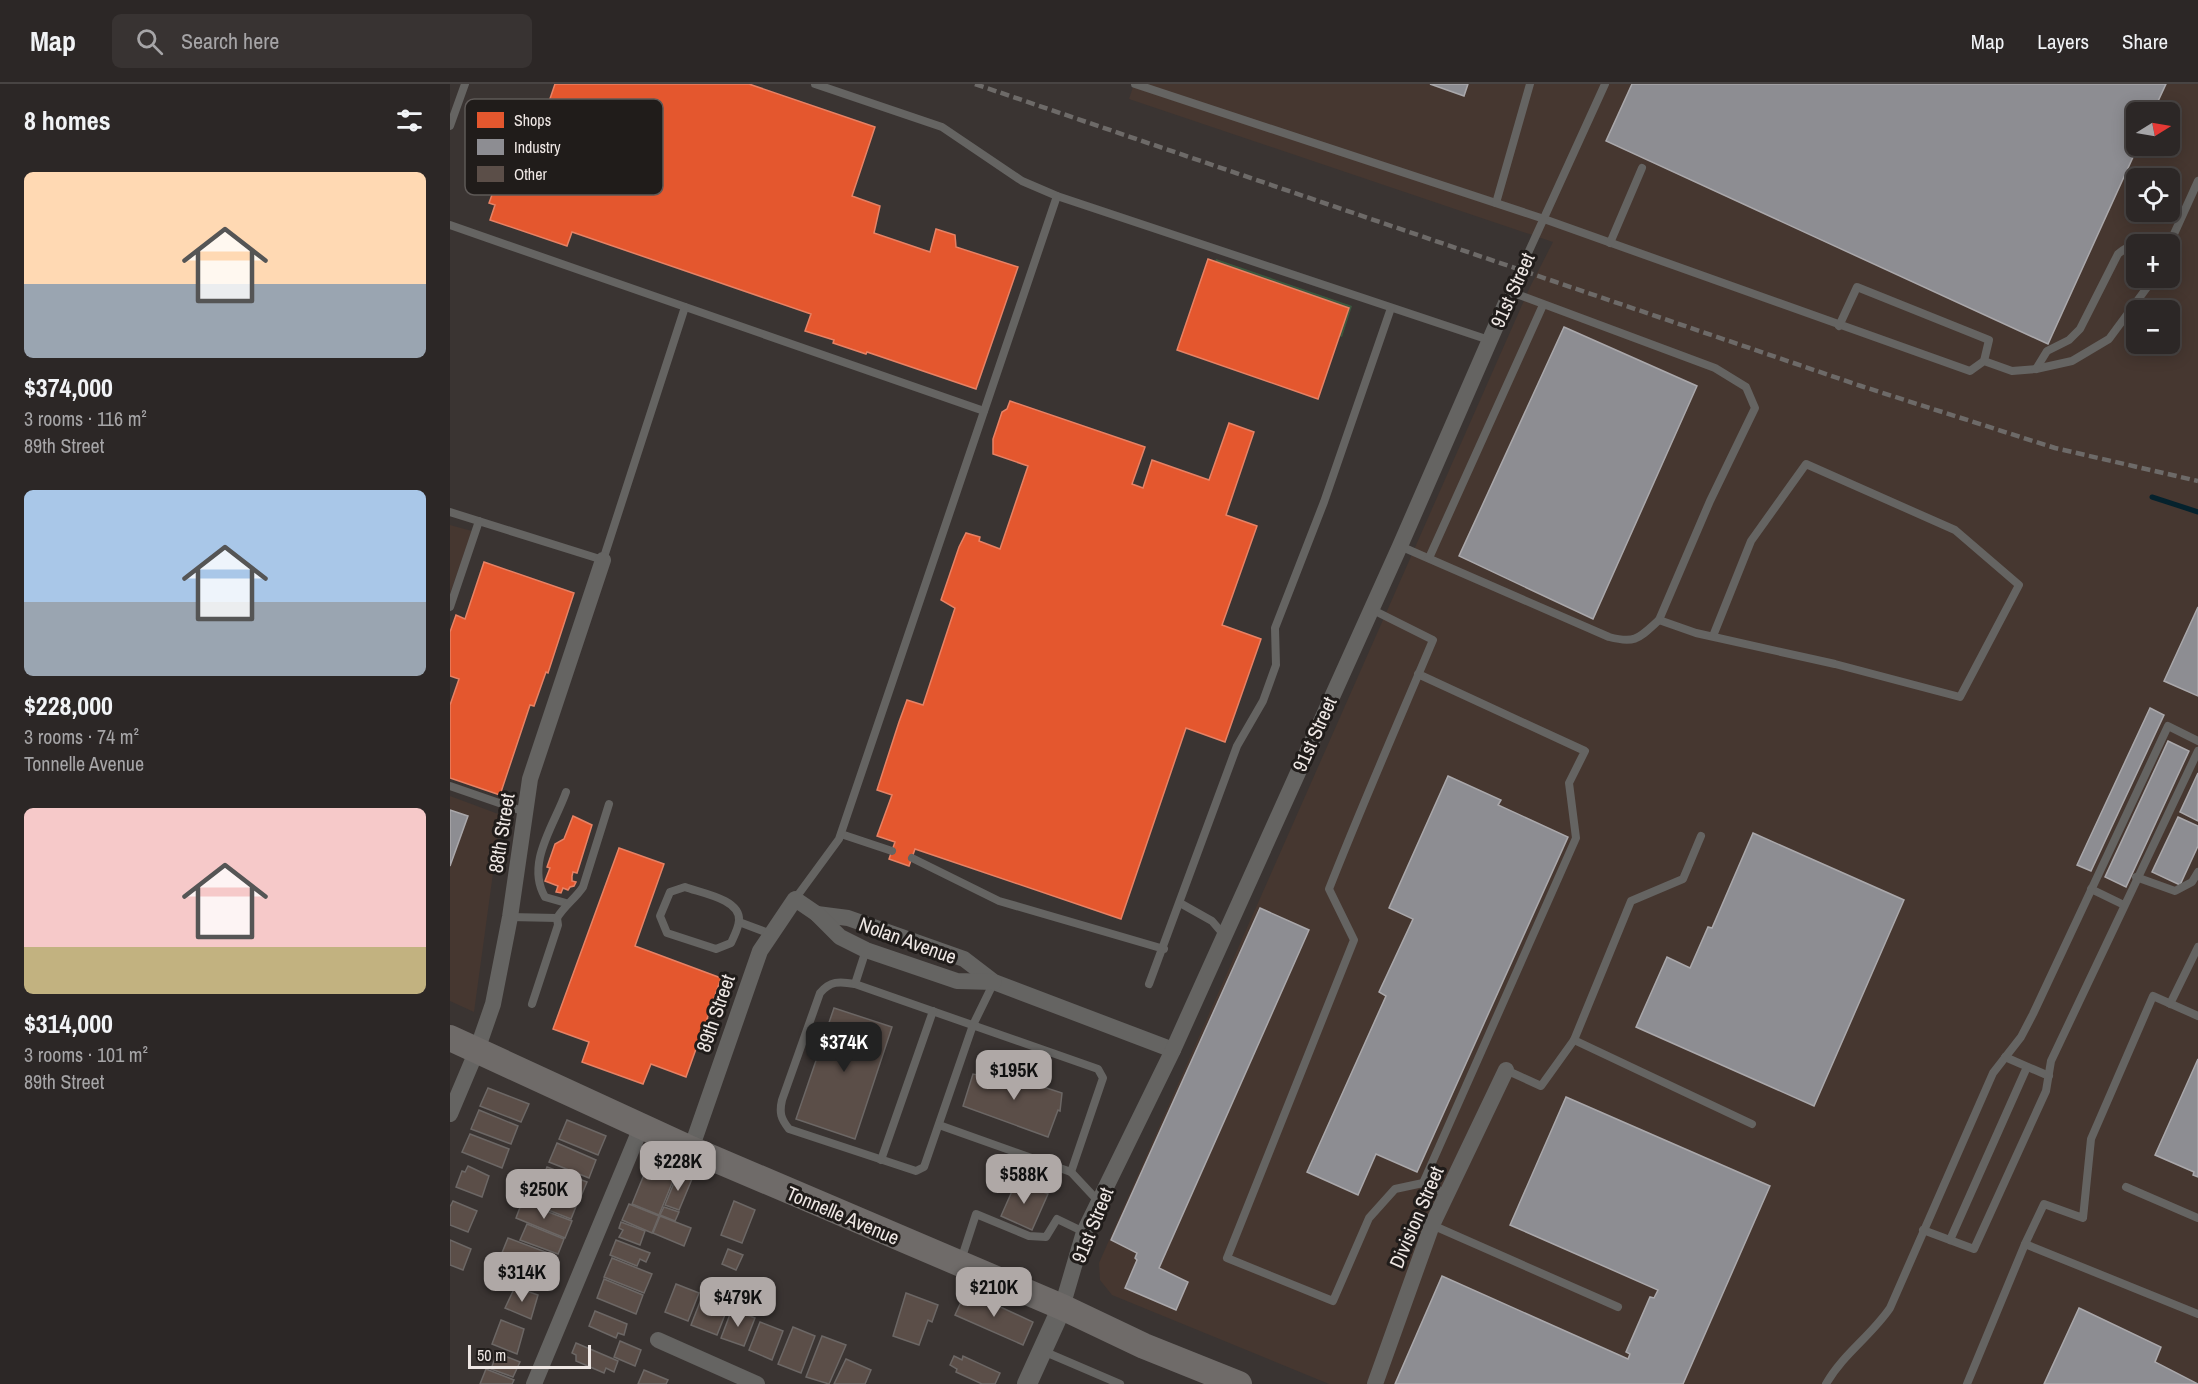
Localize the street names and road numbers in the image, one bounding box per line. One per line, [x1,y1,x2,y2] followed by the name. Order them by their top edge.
[1484,248,1541,332] street label: 91st Street
[1286,692,1343,776] street label: 91st Street
[481,791,521,875] street label: 88th Street
[856,910,960,970] street label: Nolan Avenue
[689,970,741,1055] street label: 89th Street
[1382,1161,1450,1272] street label: Division Street
[782,1179,904,1251] street label: Tonnelle Avenue
[1065,1183,1120,1267] street label: 91st Street

